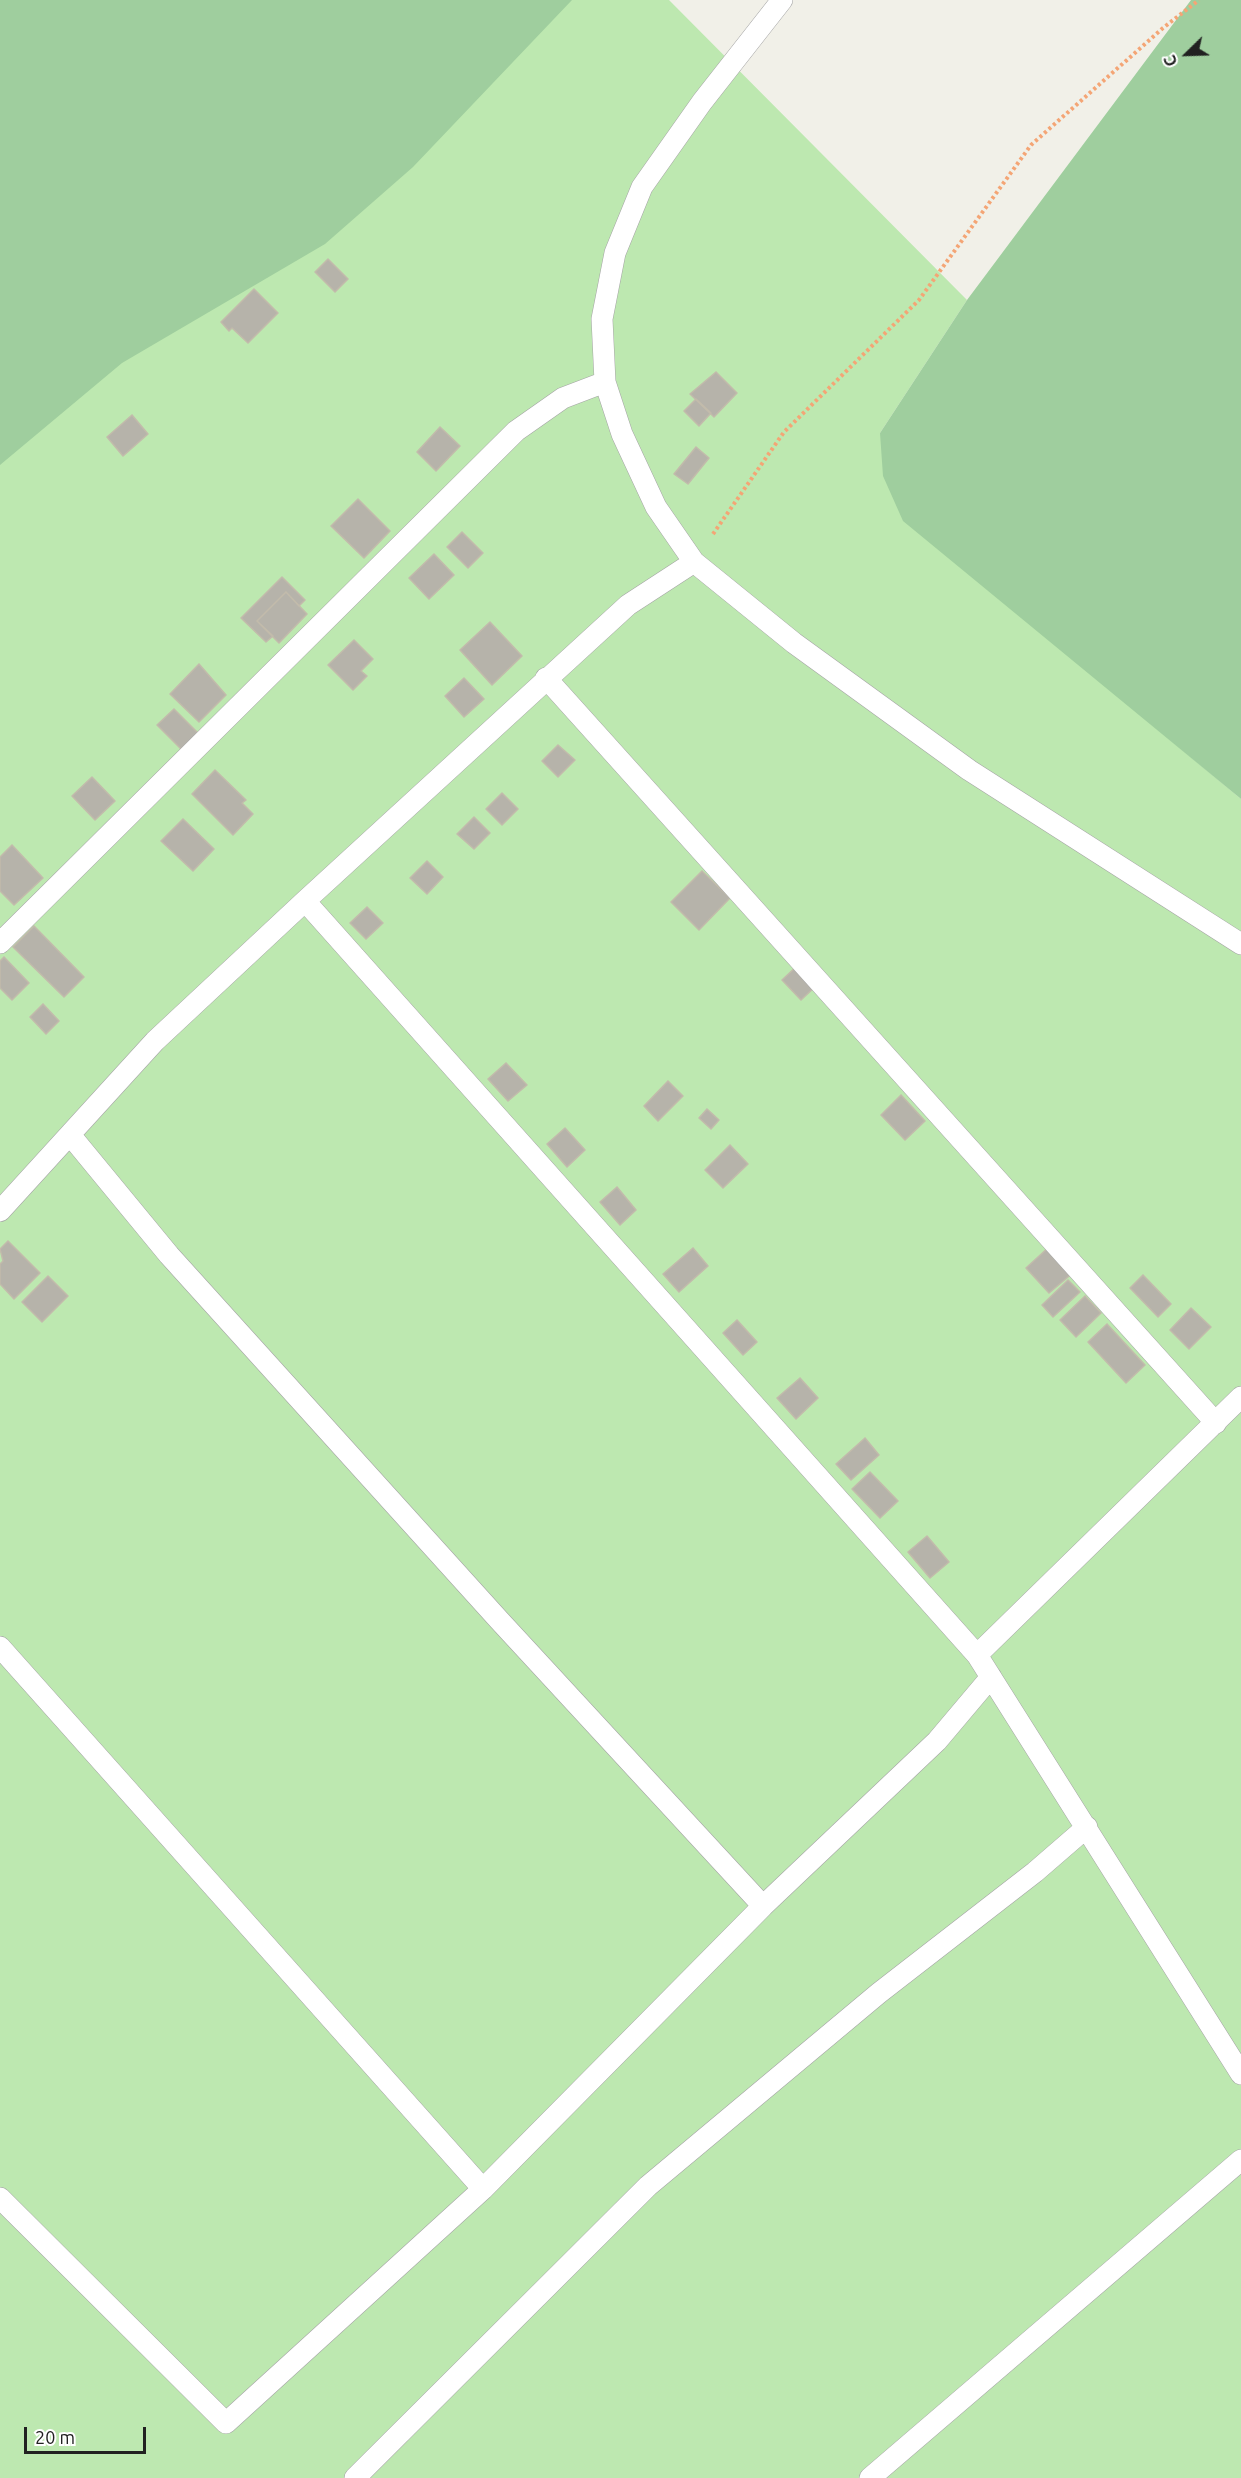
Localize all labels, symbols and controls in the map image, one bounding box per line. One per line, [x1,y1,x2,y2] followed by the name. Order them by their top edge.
[1157,24,1217,84] north arrow
[1160,53,1181,69] text: С
[27,2415,148,2453] scale bar
[35,2427,75,2447] text: 20 m

